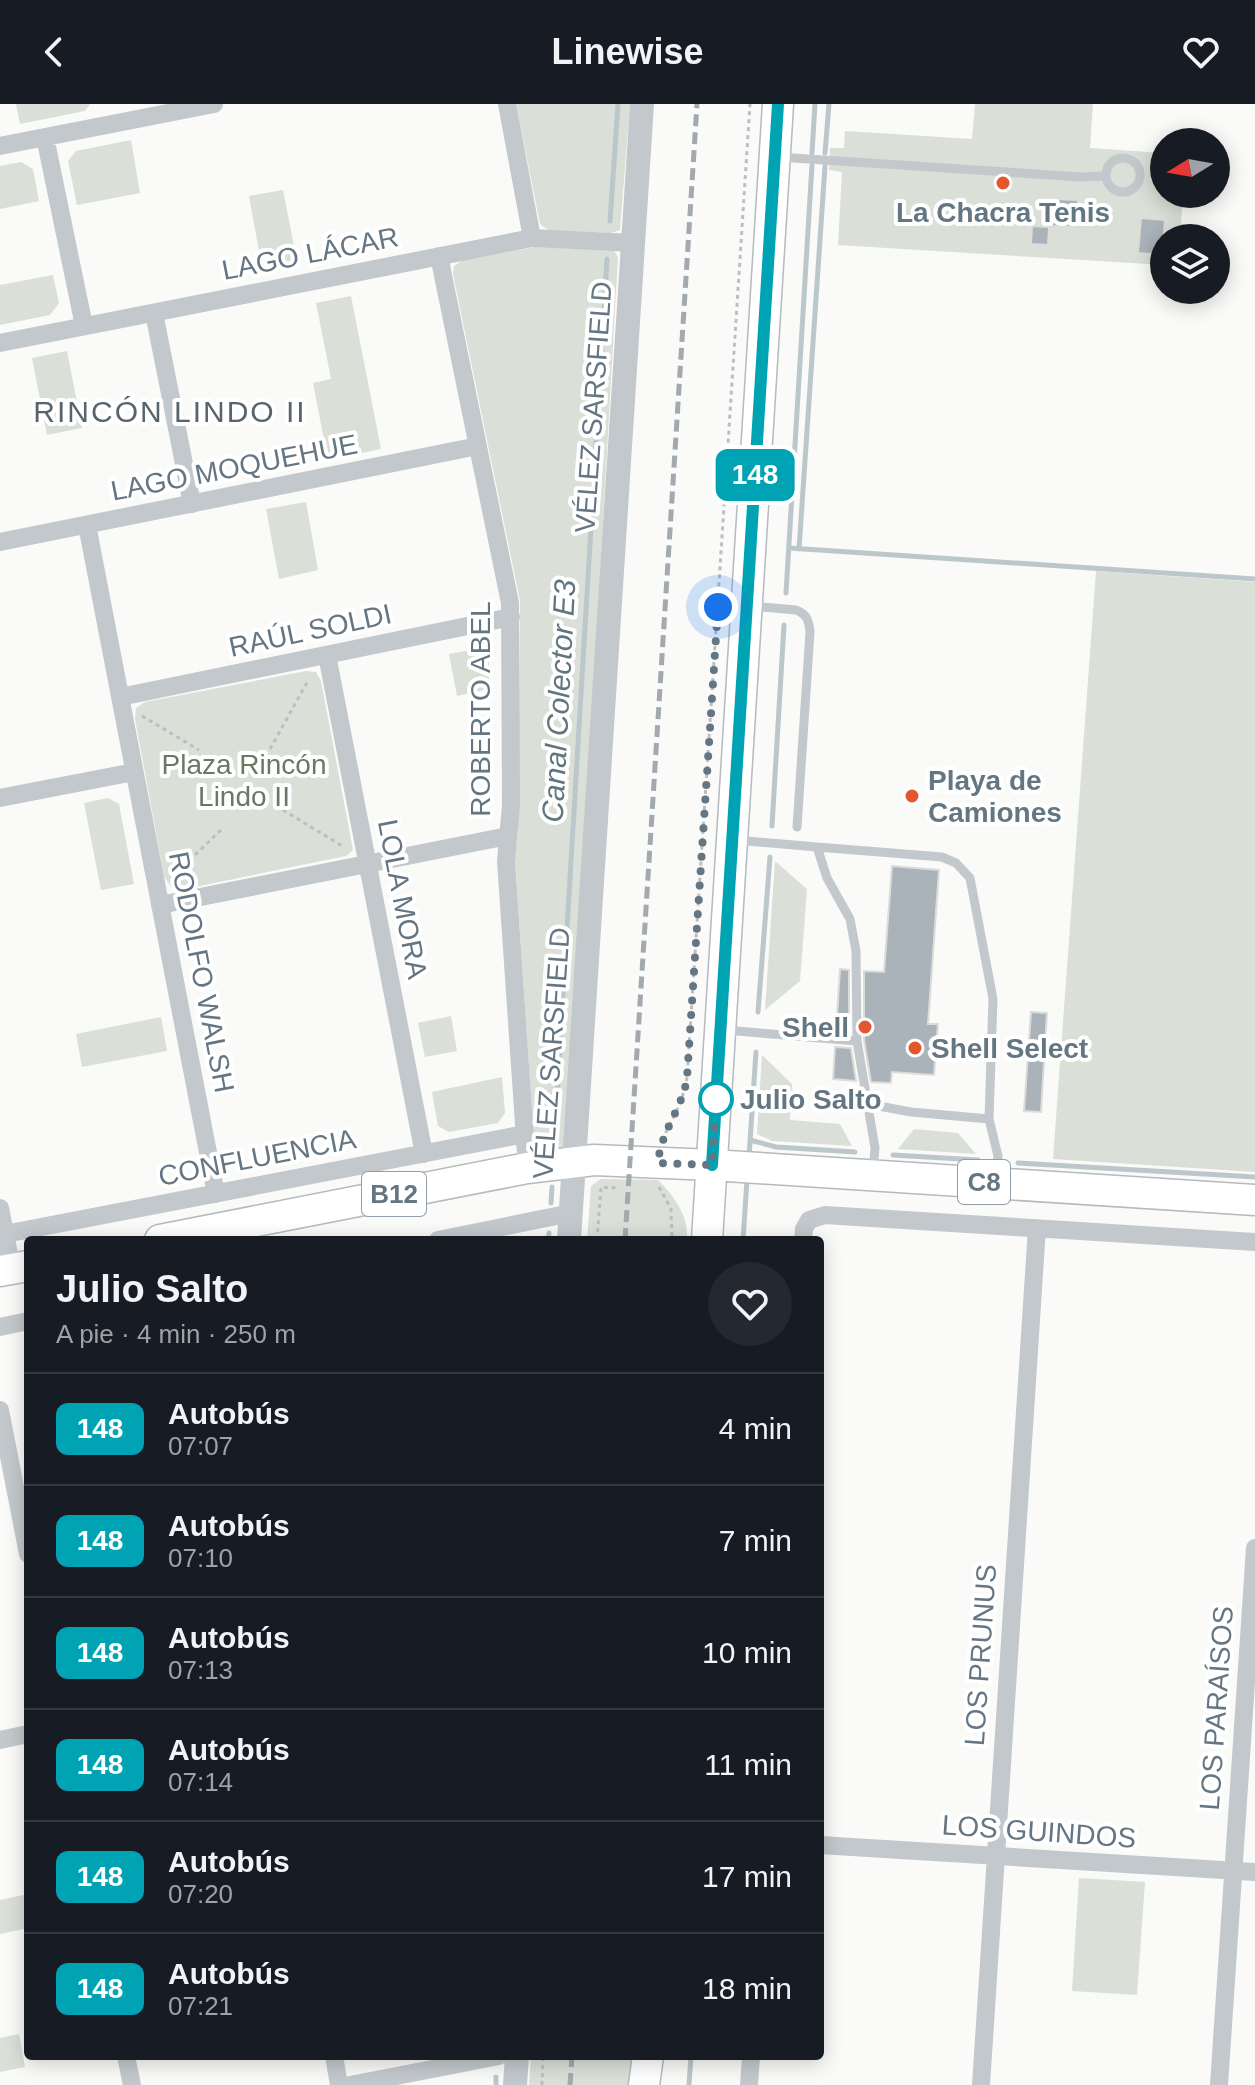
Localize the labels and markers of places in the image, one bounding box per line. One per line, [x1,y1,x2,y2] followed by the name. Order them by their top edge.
[994,174,1012,192] marker: La Chacra Tenis
[896,197,1110,228] place label: La Chacra Tenis
[928,765,1062,828] place label: Playa de Camiones
[903,787,921,805] marker: Playa de Camiones
[782,1012,849,1043] place label: Shell
[856,1018,874,1036] marker: Shell
[931,1033,1088,1064] place label: Shell Select
[906,1039,924,1057] marker: Shell Select
[699,1082,733,1116] marker: Julio Salto
[740,1084,882,1115] place label: Julio Salto

